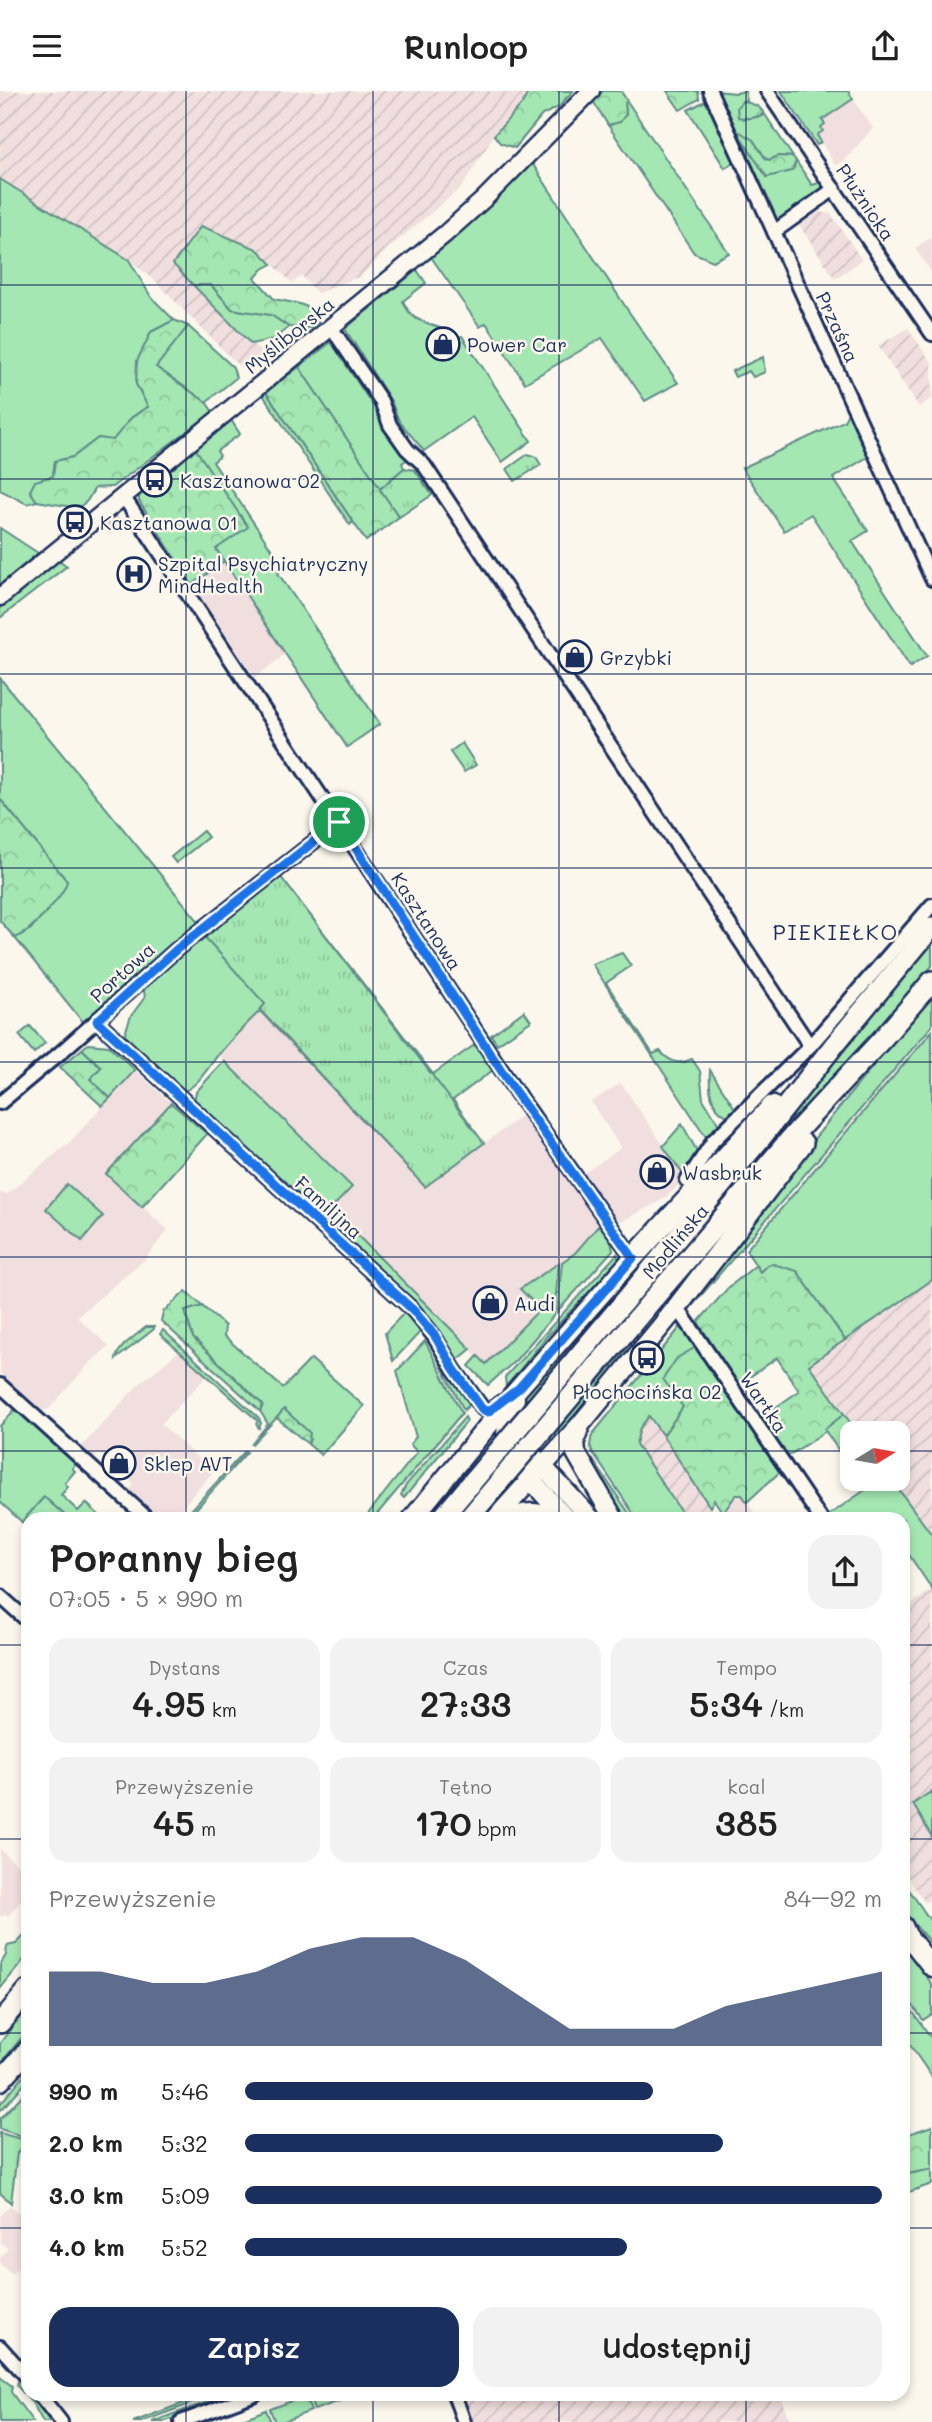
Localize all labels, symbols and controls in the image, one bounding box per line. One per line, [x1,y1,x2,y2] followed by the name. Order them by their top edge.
[404,25,528,67] text: Runloop
[28,27,66,65] icon: menu
[866,27,904,65] icon: share
[831,159,901,245] street label: Płużnicka
[811,288,865,366] street label: Przaśna
[239,291,339,379] street label: Myśliborska
[424,325,462,363] shop icon: Power Car
[467,332,567,357] place label: Power Car
[136,461,174,499] bus stop icon: Kasztanowa 02
[180,468,320,493] place label: Kasztanowa 02
[56,503,94,541] bus stop icon: Kasztanowa 01
[100,510,238,535] place label: Kasztanowa 01
[158,551,368,598] place label: Szpital Psychiatryczny MindHealth
[115,555,153,593] hospital icon: Szpital Psychiatryczny MindHealth
[556,638,594,676] shop icon: Grzybki
[600,645,672,670] place label: Grzybki
[309,792,369,852] pin
[320,803,358,841] icon: arrive
[386,867,468,975] street label: Kasztanowa
[773,918,899,945] district label: PIEKIEŁKO
[84,936,160,1008] street label: Portowa
[638,1153,676,1191] shop icon: Wasbruk
[682,1160,762,1185] place label: Wasbruk
[290,1170,368,1244] street label: Familijna
[636,1198,714,1284] street label: Modlińska
[471,1284,509,1322] shop icon: Audi
[514,1291,555,1316] place label: Audi
[628,1339,666,1377] bus stop icon: Płochocińska 02
[735,1367,793,1437] street label: Wartka
[573,1379,722,1404] place label: Płochocińska 02
[840,1421,910,1491] north arrow
[840,1421,910,1491] map controls
[100,1444,138,1482] shop icon: Sklep AVT
[144,1451,232,1476] place label: Sklep AVT
[49,1532,299,1582] text: Poranny bieg
[808,1535,882,1609] button: share
[49,1583,243,1613] text: 07:05 · 5 × 990 m
[148,1655,221,1680] text: Dystans
[443,1655,488,1680] text: Czas
[716,1655,777,1680] text: Tempo
[132,1680,206,1726] text: 4.95
[420,1680,511,1726] text: 27:33
[689,1680,763,1726] text: 5:34
[206,1697,237,1722] text: km
[763,1697,804,1722] text: /km
[115,1774,254,1799] text: Przewyższenie
[439,1774,492,1799] text: Tętno
[728,1774,765,1799] text: kcal
[153,1799,195,1845] text: 45
[414,1799,472,1845] text: 170
[715,1799,778,1845] text: 385
[195,1816,216,1841] text: m
[472,1816,517,1841] text: bpm
[49,1883,217,1913] text: Przewyższenie
[784,1883,882,1913] text: 84–92 m
[49,2076,118,2106] text: 990 m
[161,2076,209,2106] text: 5:46
[49,2128,123,2158] text: 2.0 km
[161,2128,208,2158] text: 5:32
[49,2180,124,2210] text: 3.0 km
[161,2180,209,2210] text: 5:09
[49,2232,124,2262] text: 4.0 km
[161,2232,208,2262] text: 5:52
[49,2307,459,2387] button: Zapisz
[473,2307,882,2387] button: Udostępnij

